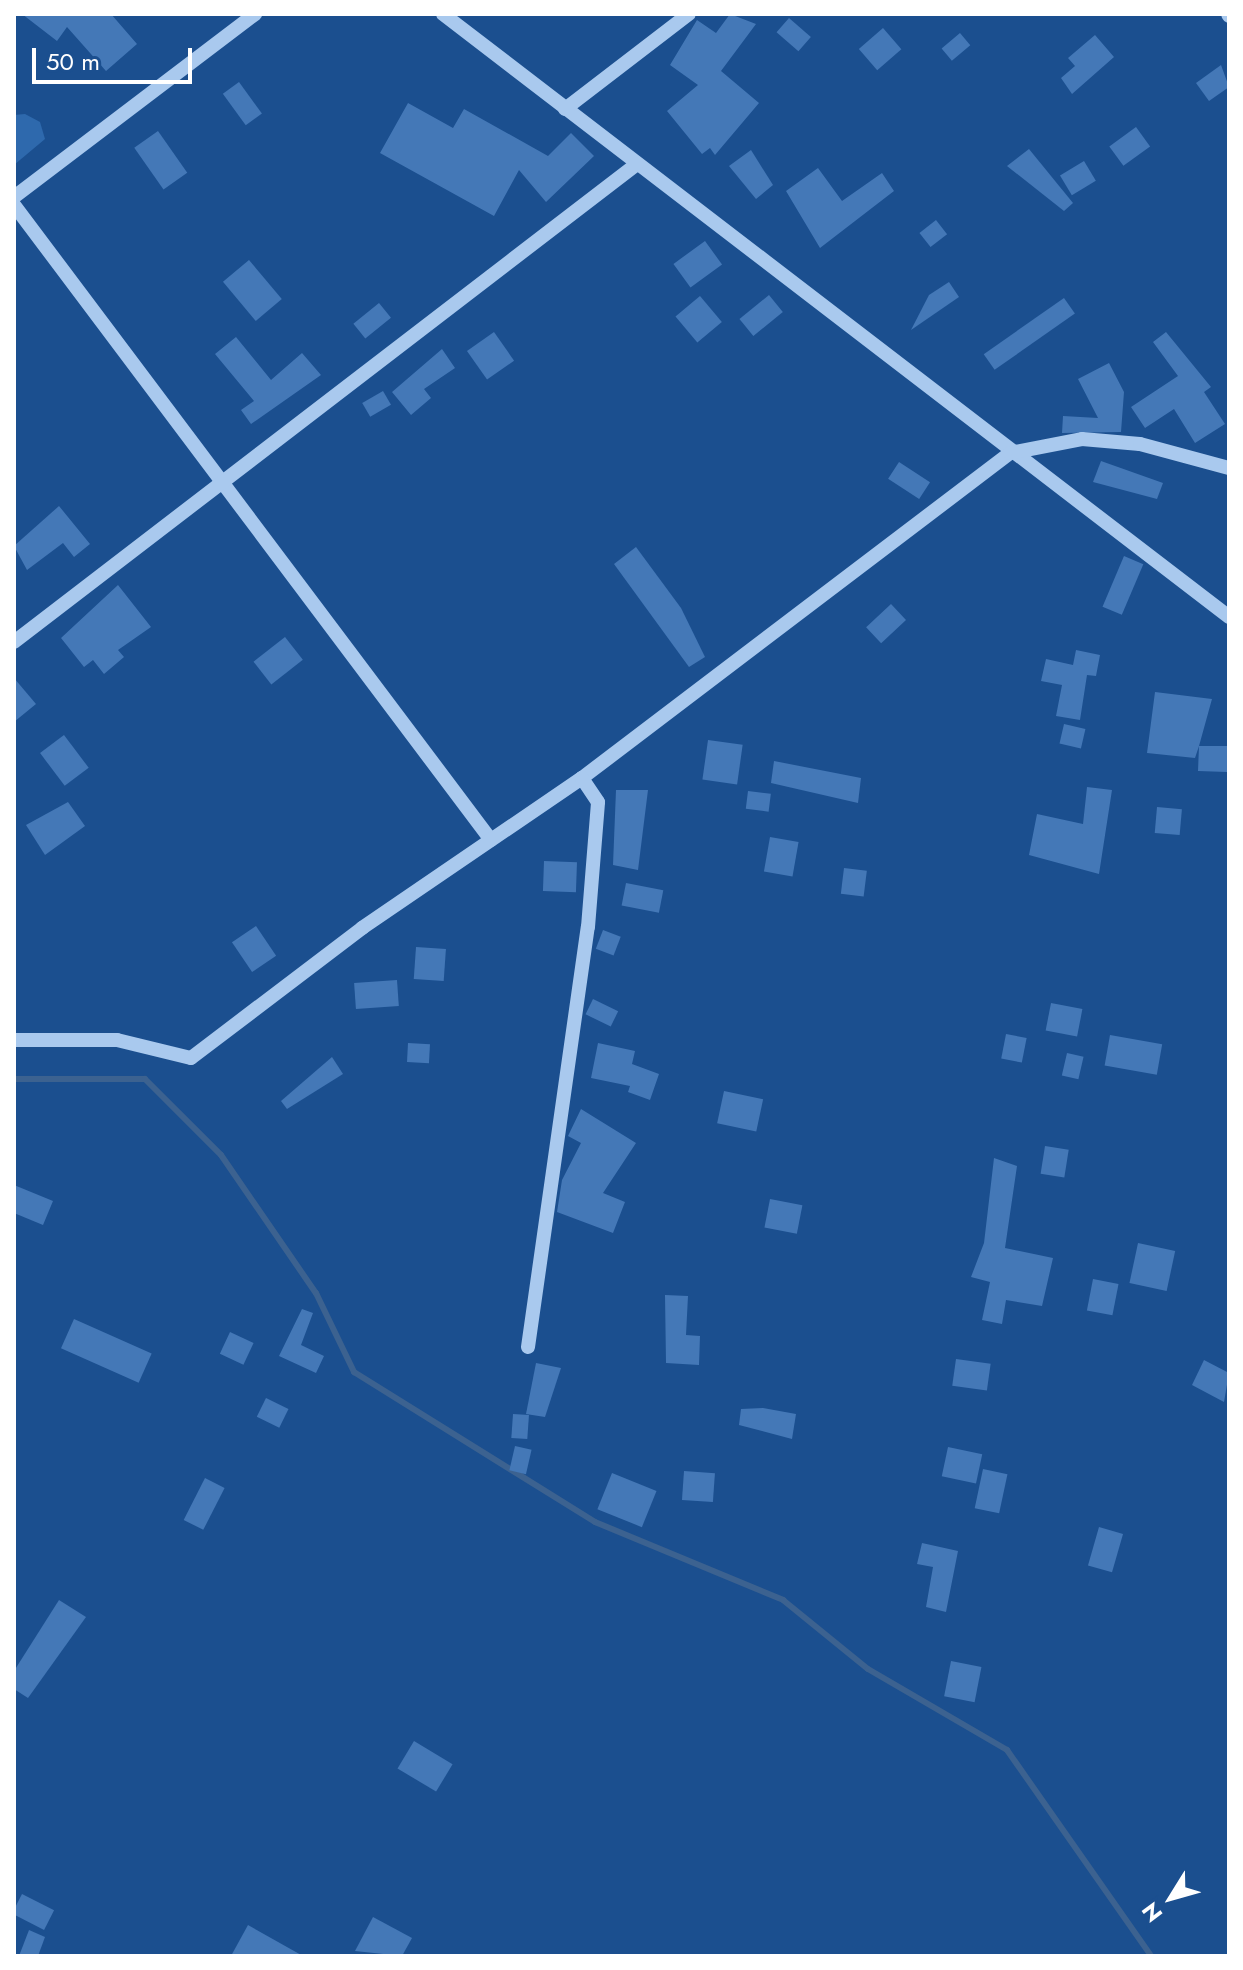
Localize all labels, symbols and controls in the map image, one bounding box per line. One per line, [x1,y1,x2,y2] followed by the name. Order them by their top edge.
[36,32,196,82] scale bar
[46,44,100,79] text: 50 m
[1131,1858,1211,1938] north arrow
[1134,1896,1170,1929] text: N

